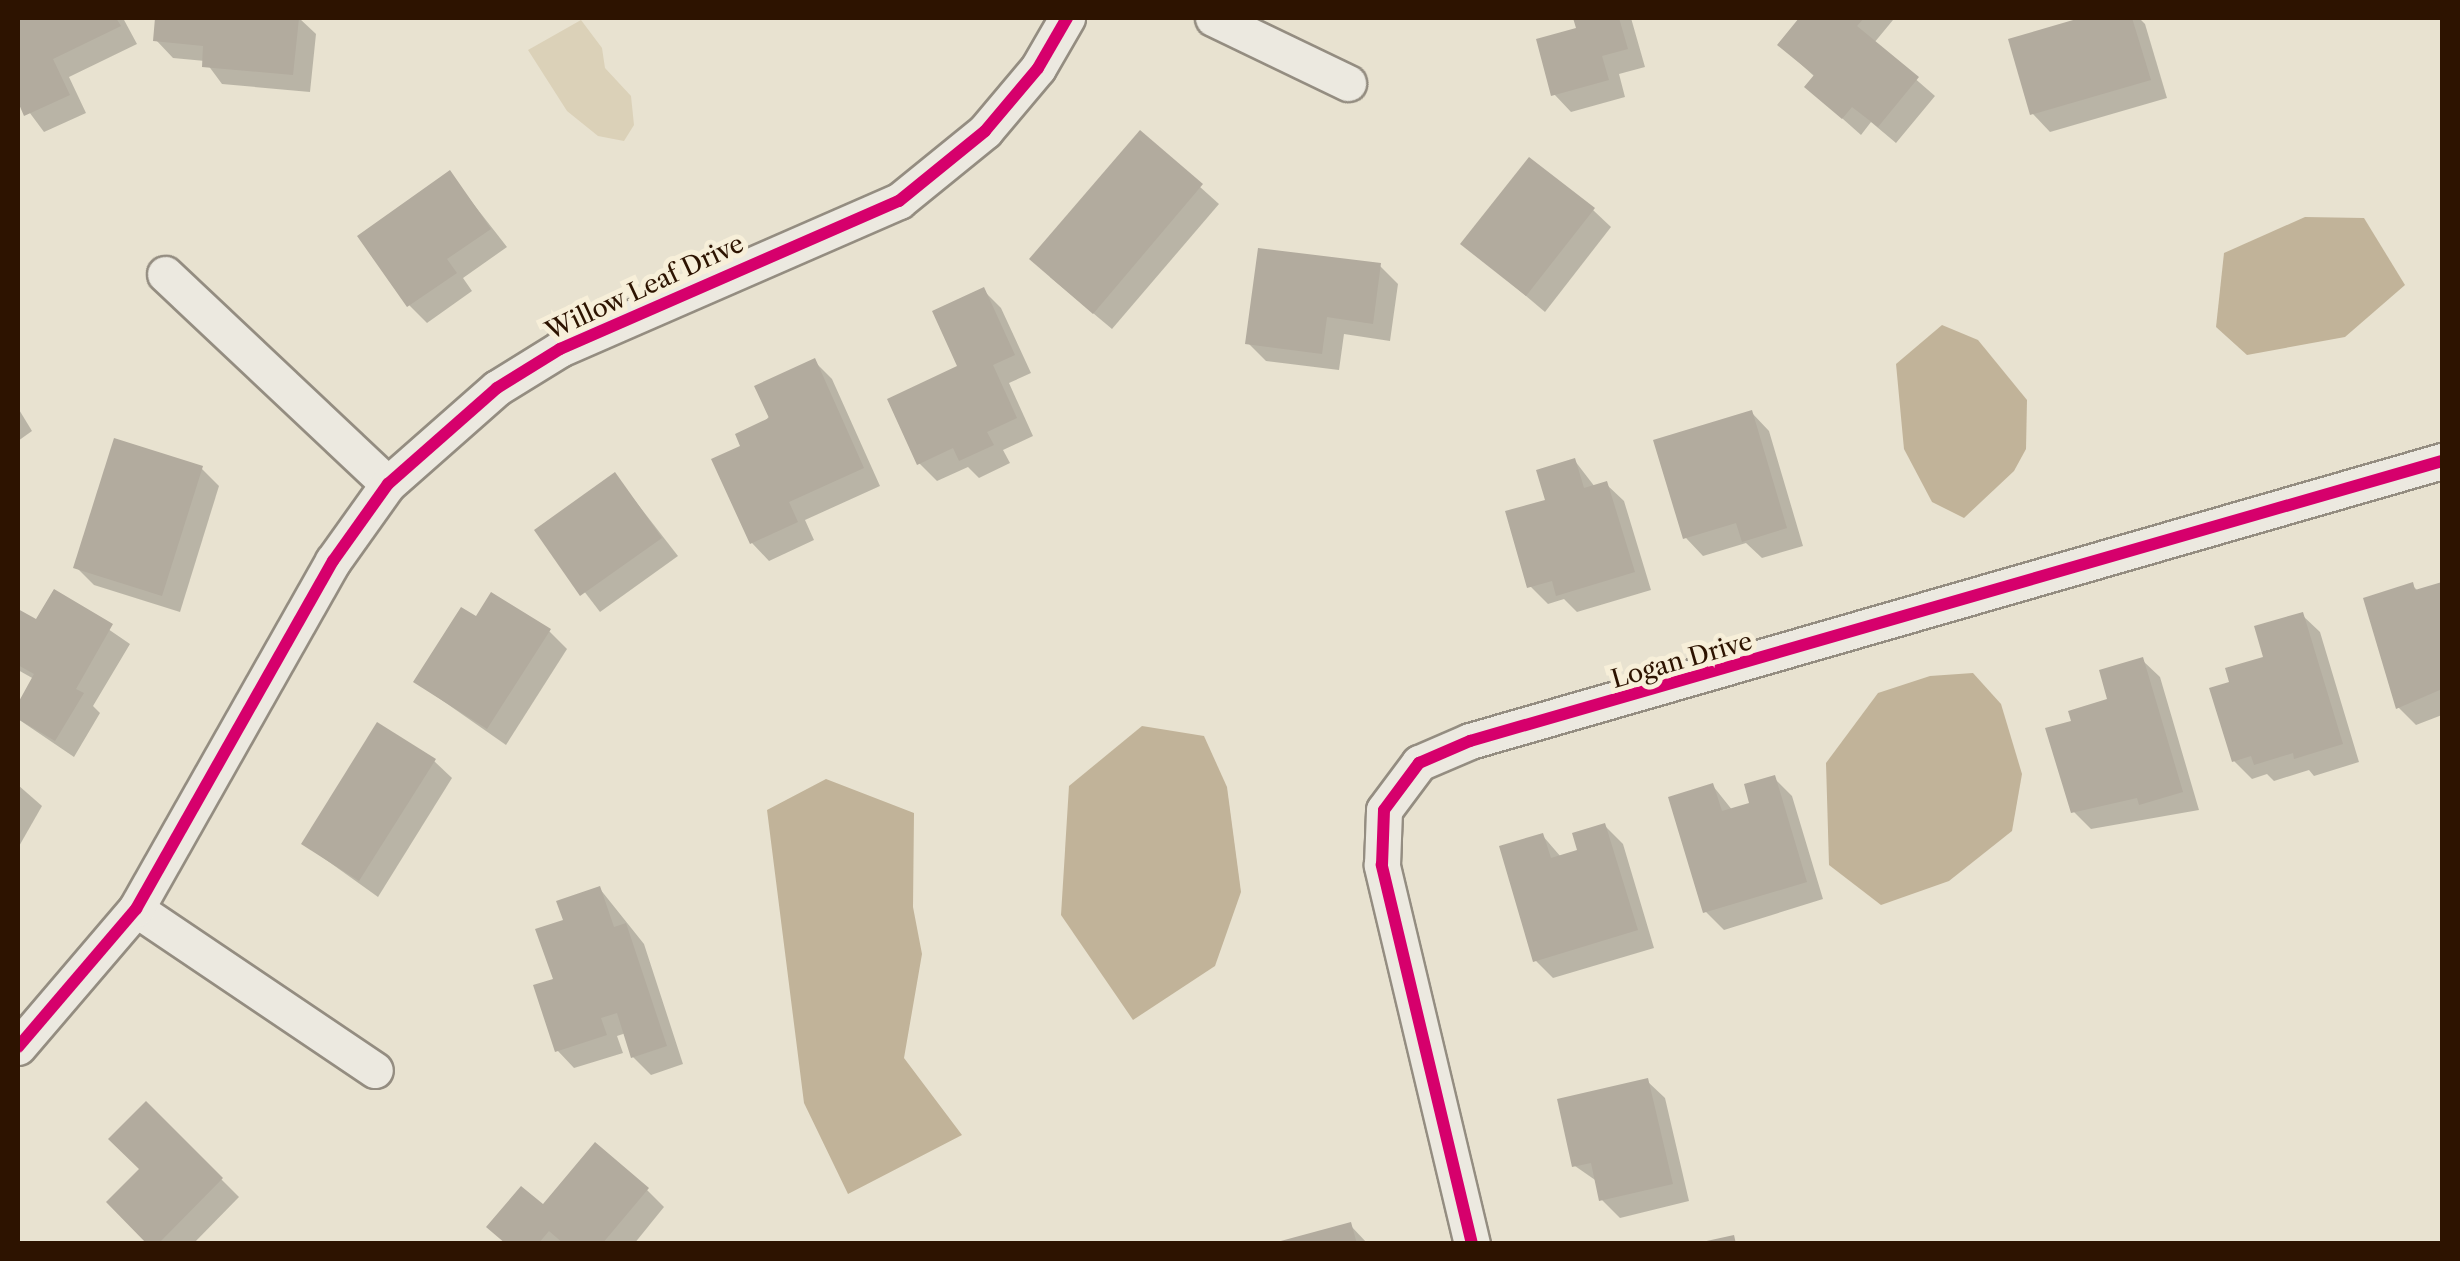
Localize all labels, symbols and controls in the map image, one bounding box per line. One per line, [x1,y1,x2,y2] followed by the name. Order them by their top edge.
[541,229,749,347] street label: Willow Leaf Drive
[1608,627,1756,695] street label: Logan Drive

